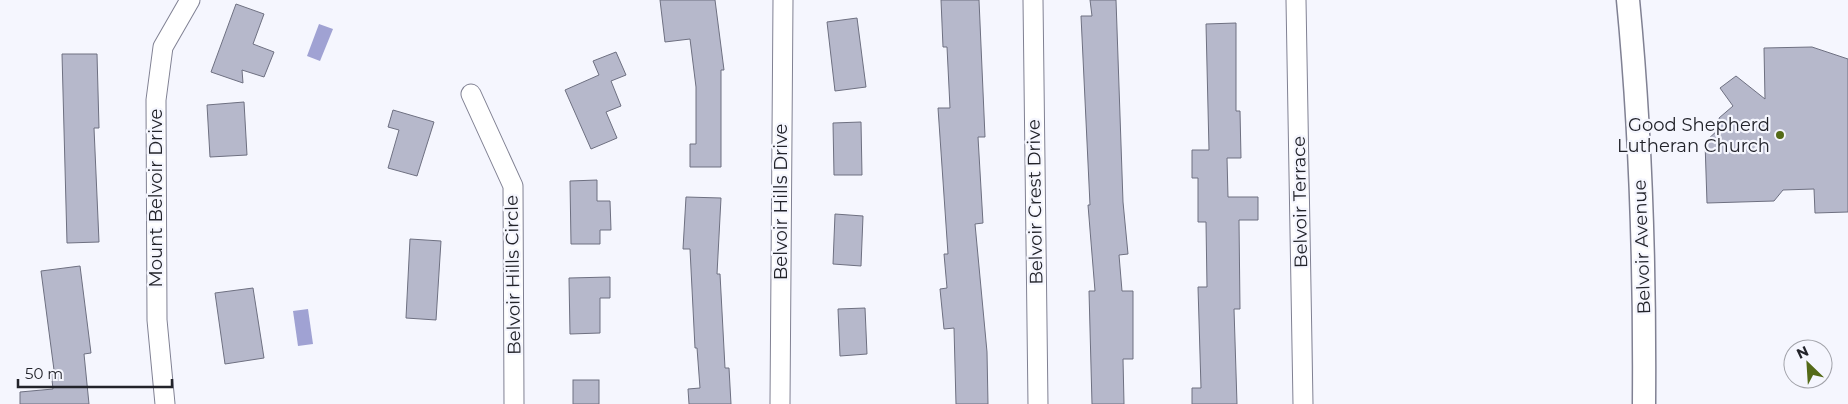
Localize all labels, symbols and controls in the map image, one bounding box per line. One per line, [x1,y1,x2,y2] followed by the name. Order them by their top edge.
[145,109,167,287] street label: Mount Belvoir Drive
[1617,114,1770,157] place label: Good Shepherd Lutheran Church
[1023,119,1047,285] street label: Belvoir Crest Drive
[770,124,792,280] street label: Belvoir Hills Drive
[1774,129,1786,141] marker: Good Shepherd Lutheran Church
[1288,136,1312,268] street label: Belvoir Terrace
[1629,179,1655,315] street label: Belvoir Avenue
[501,195,525,355] street label: Belvoir Hills Circle
[1783,339,1833,389] north arrow
[1794,342,1811,363] text: N
[18,356,171,388] scale bar
[25,364,63,383] text: 50 m

